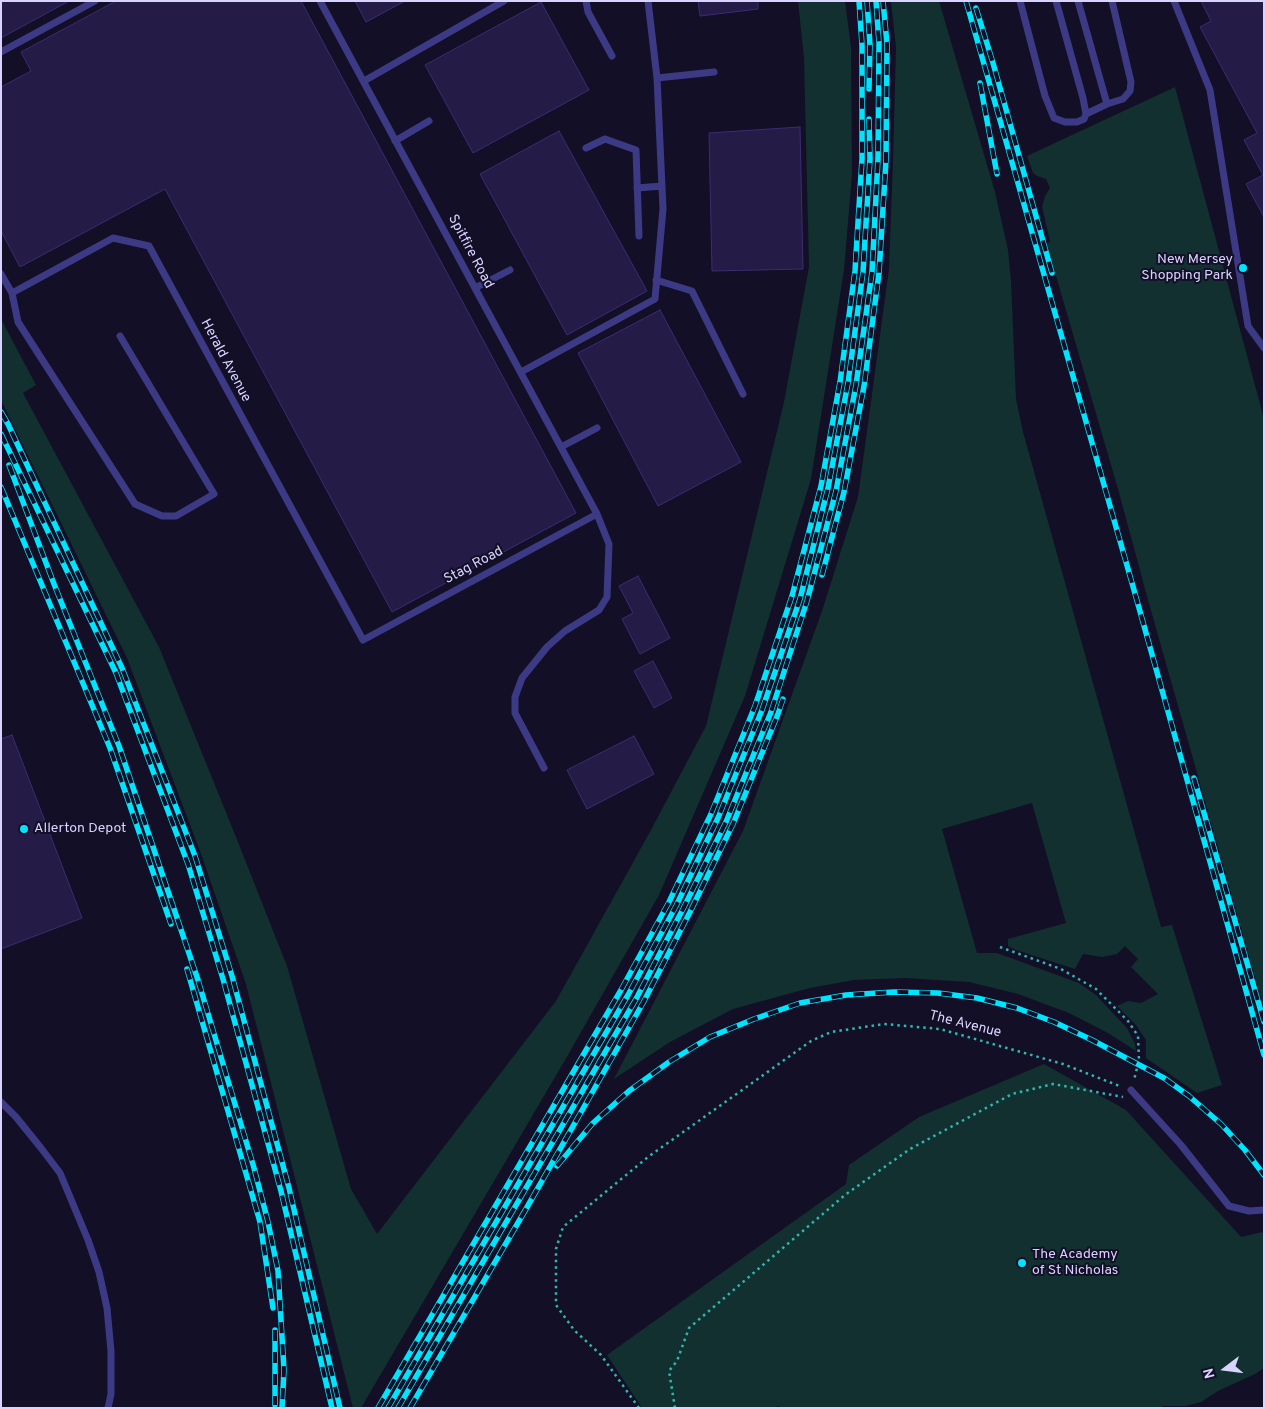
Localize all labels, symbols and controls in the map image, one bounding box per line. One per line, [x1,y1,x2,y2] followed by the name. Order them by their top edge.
[443,212,497,292] street label: Spitfire Road
[1141,252,1233,284] place label: New Mersey Shopping Park
[1237,262,1249,274] marker: New Mersey Shopping Park
[196,317,254,405] street label: Herald Avenue
[442,543,506,589] street label: Stag Road
[34,821,126,837] place label: Allerton Depot
[18,823,30,835] marker: Allerton Depot
[927,1008,1003,1042] street label: The Avenue
[1032,1247,1118,1280] place label: The Academy of St Nicholas
[1016,1257,1028,1269] marker: The Academy of St Nicholas
[1200,1344,1250,1394] north arrow
[1201,1366,1220,1380] text: N

